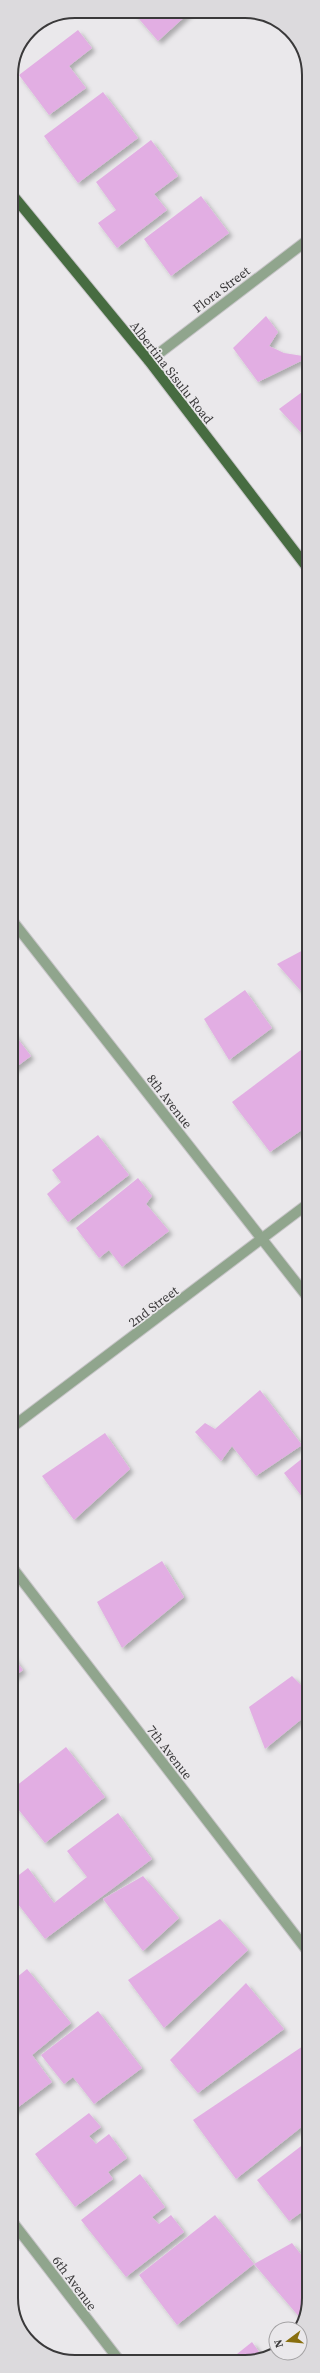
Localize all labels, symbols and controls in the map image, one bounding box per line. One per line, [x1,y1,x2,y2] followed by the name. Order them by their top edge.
[189,262,254,316] street label: Flora Street
[126,318,217,428] street label: Albertina Sisulu Road
[143,1071,196,1132] street label: 8th Avenue
[125,1282,182,1331] street label: 2nd Street
[143,1722,196,1783] street label: 7th Avenue
[48,2253,101,2314] street label: 6th Avenue
[268,2321,308,2361] north arrow
[271,2338,287,2350] text: N

